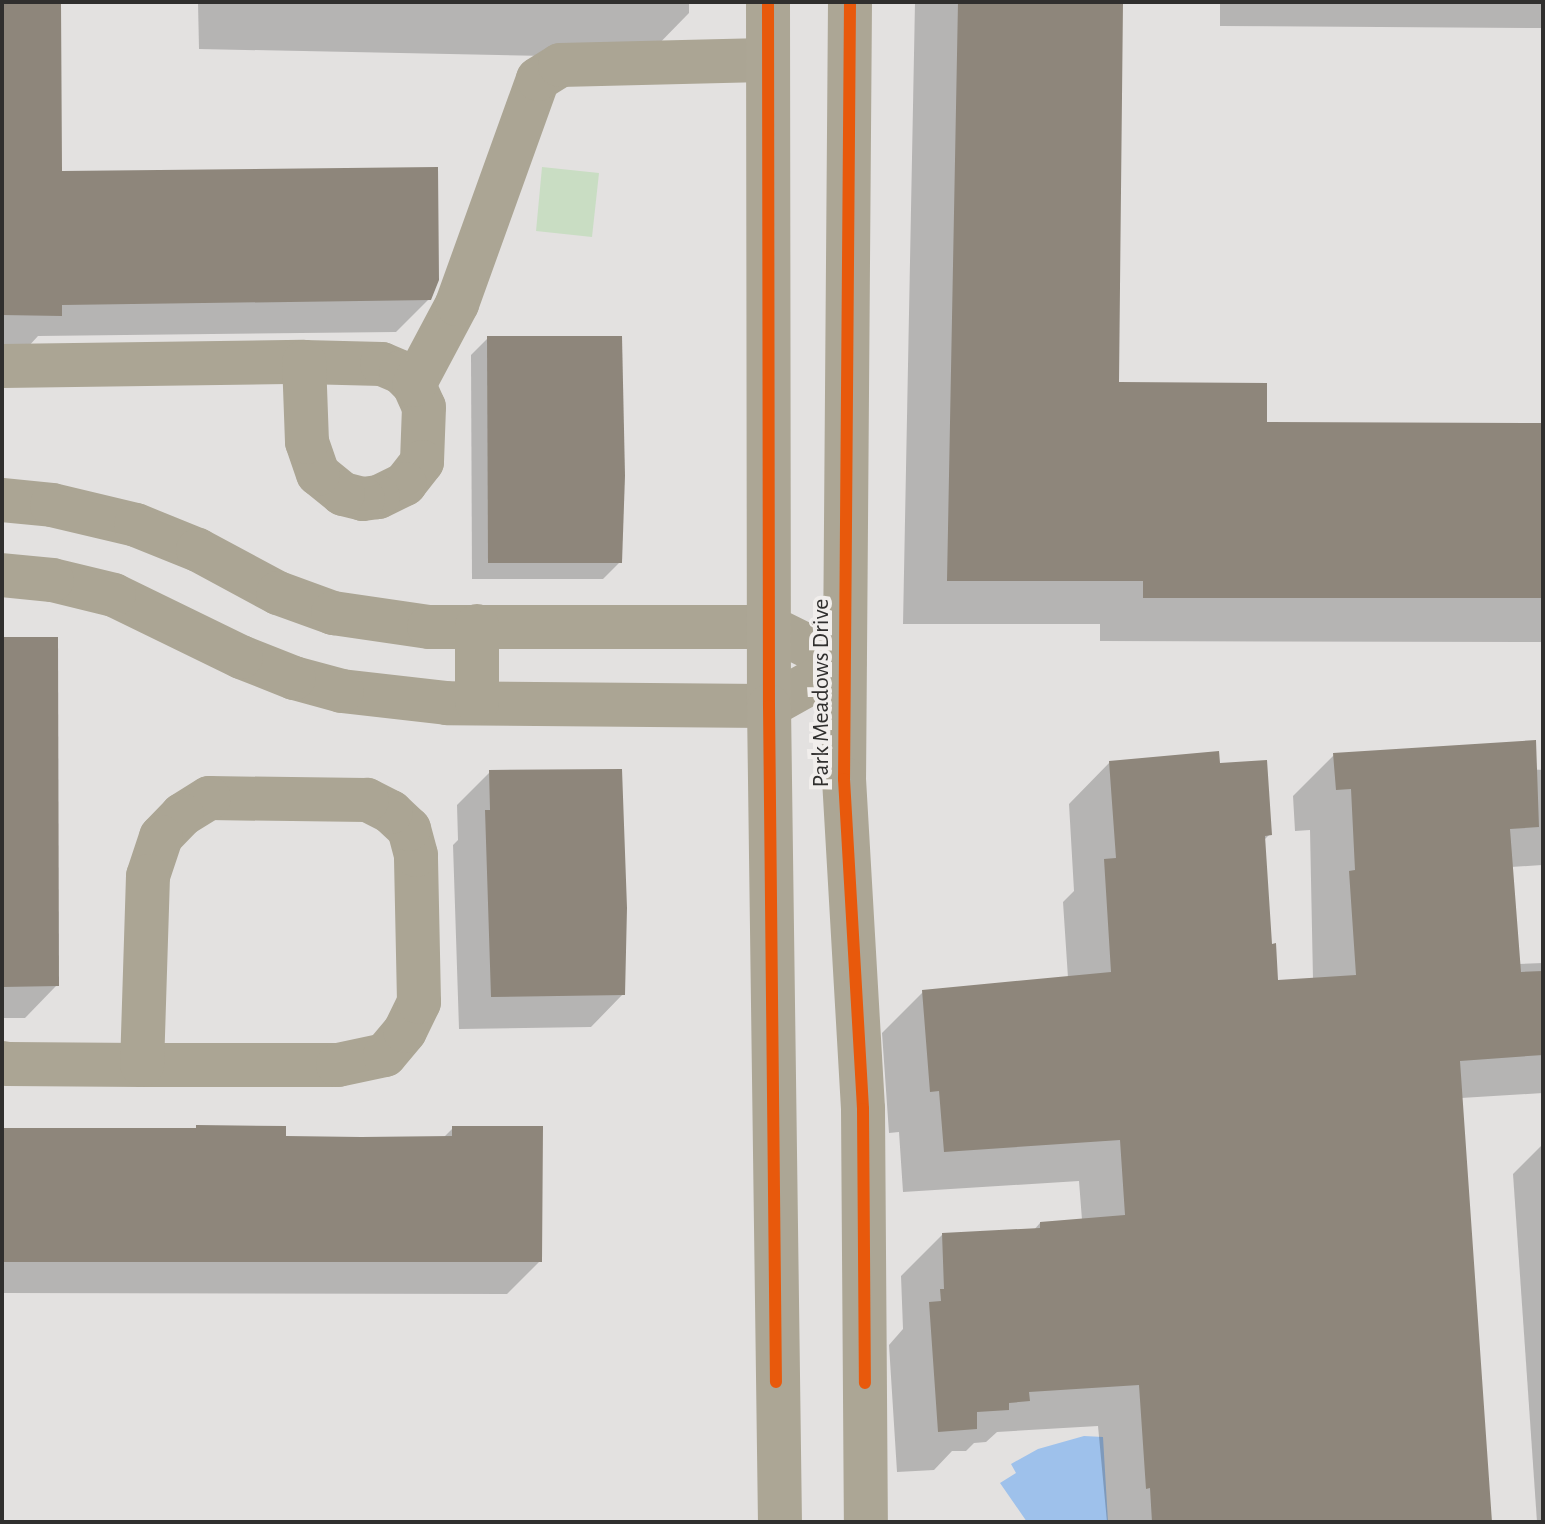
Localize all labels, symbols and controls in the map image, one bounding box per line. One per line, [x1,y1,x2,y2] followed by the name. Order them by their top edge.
[808,599,836,787] street label: Park Meadows Drive

